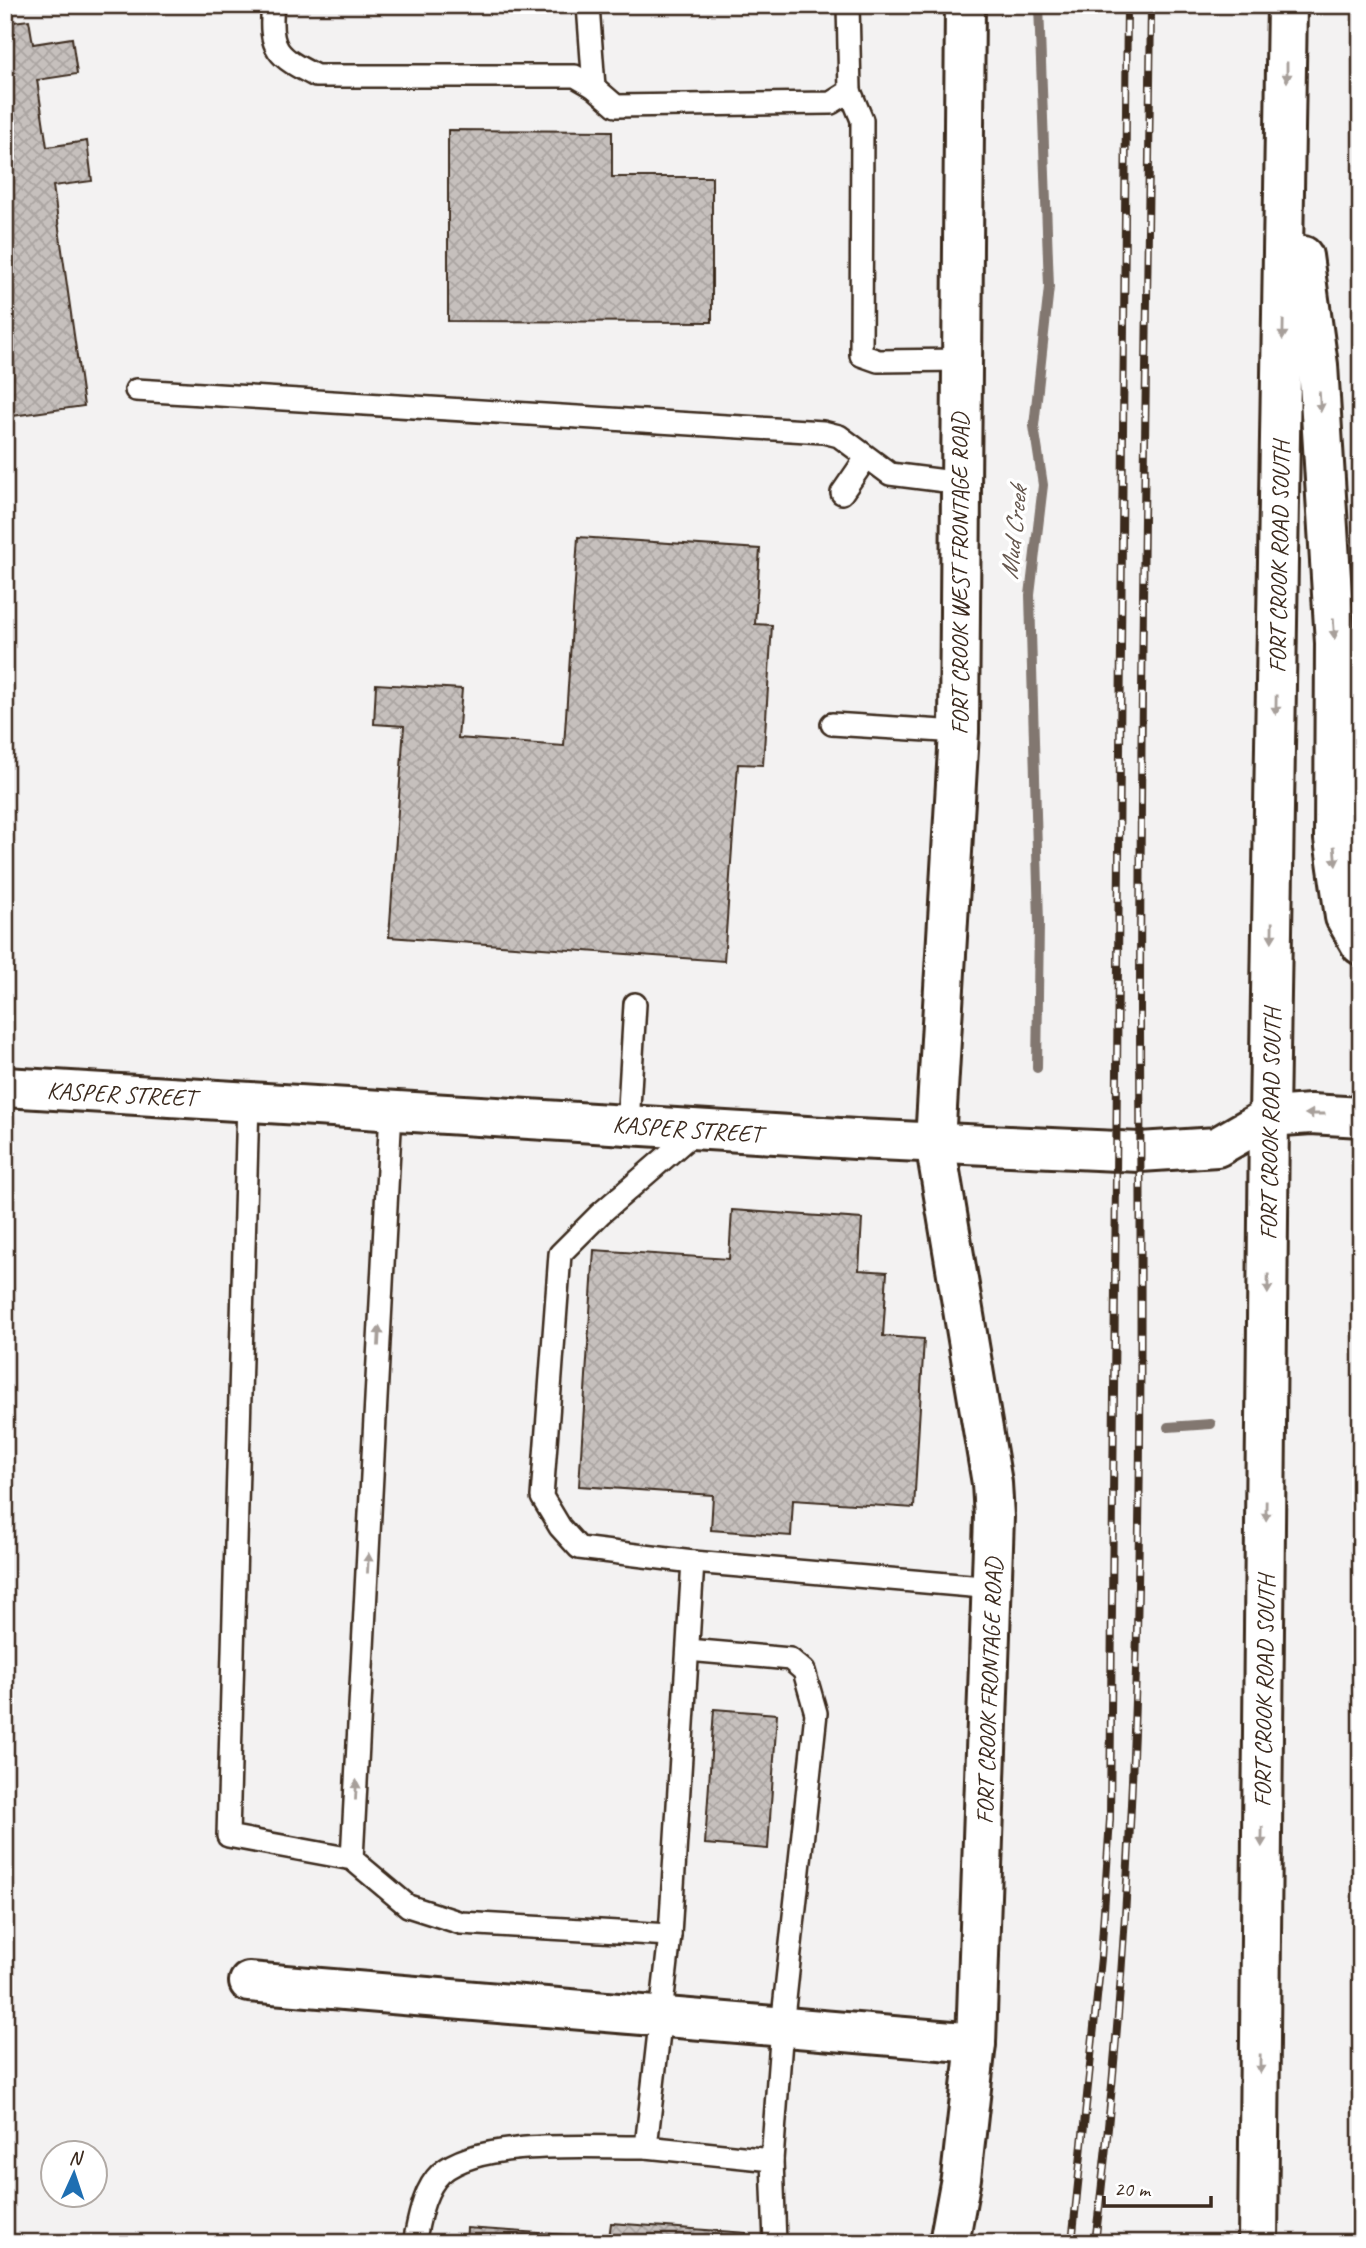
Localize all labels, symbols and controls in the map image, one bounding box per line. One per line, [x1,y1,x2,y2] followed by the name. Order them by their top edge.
[1281,62,1293,84] one-way arrow
[1277,320,1289,342] one-way arrow
[1315,391,1326,413] one-way arrow
[945,411,975,735] street label: FORT CROOK WEST FRONTAGE ROAD
[1262,437,1296,673] street label: FORT CROOK ROAD SOUTH
[992,480,1035,581] water label: Mud Creek
[1329,618,1340,640] one-way arrow
[1270,694,1282,716] one-way arrow
[1330,845,1341,867] one-way arrow
[1267,922,1278,944] one-way arrow
[1253,1004,1287,1240] street label: FORT CROOK ROAD SOUTH
[46,1075,202,1113] street label: KASPER STREET
[612,1109,768,1150] street label: KASPER STREET
[1304,1109,1326,1120] one-way arrow
[1262,1273,1274,1295] one-way arrow
[374,1325,385,1347] one-way arrow
[1260,1500,1271,1522] one-way arrow
[362,1552,373,1574] one-way arrow
[969,1555,1009,1824] street label: FORT CROOK FRONTAGE ROAD
[1247,1571,1281,1807] street label: FORT CROOK ROAD SOUTH
[350,1779,361,1801] one-way arrow
[1256,1826,1268,1848] one-way arrow
[1254,2053,1266,2075] one-way arrow
[38,2140,108,2210] north arrow
[68,2146,85,2170] text: N
[1104,2164,1210,2208] scale bar
[1114,2176,1152,2202] text: 20 m

